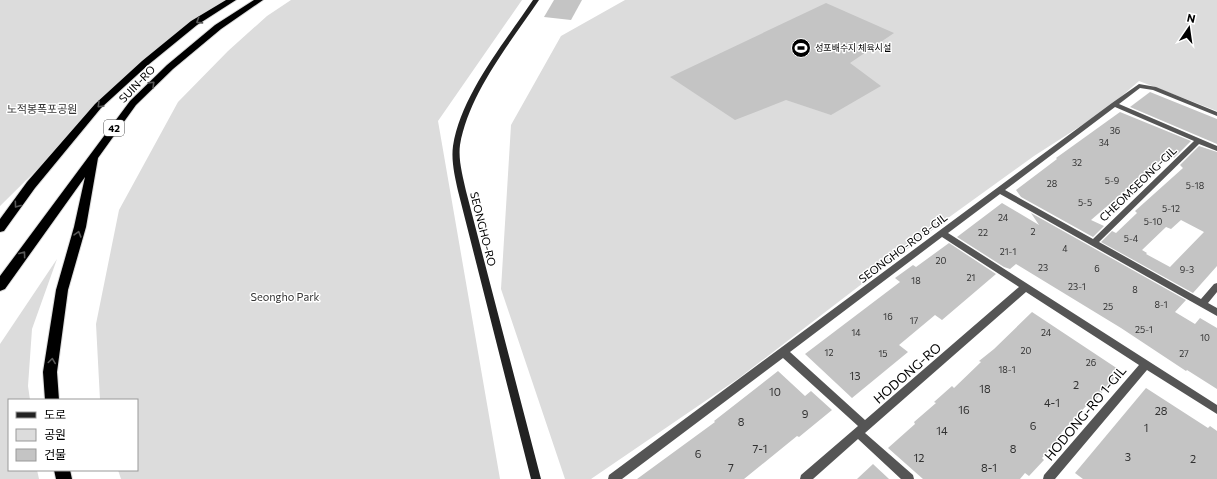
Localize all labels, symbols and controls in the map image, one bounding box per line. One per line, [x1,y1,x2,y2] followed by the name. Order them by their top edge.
[1169,8,1209,48] north arrow
[1186,11,1197,25] text: N
[196,16,203,24] one-way arrow
[790,37,812,59] sports icon: 성포배수지 체육시설
[815,42,891,53] place label: 성포배수지 체육시설
[116,62,158,105] street label: SUIN-RO
[147,82,155,89] one-way arrow
[97,100,105,108] one-way arrow
[7,102,77,115] park label: 노적봉폭포공원
[104,120,124,136] road number: 42
[1110,125,1120,136] house number: 36
[1099,137,1110,148] house number: 34
[1096,144,1179,224] street label: CHEOMSEONG-GIL
[1072,157,1082,168] house number: 32
[1105,175,1119,186] house number: 5-9
[1047,178,1057,189] house number: 28
[1186,180,1204,191] house number: 5-18
[468,190,499,268] street label: SEONGHO-RO
[1078,197,1092,208] house number: 5-5
[15,200,22,207] one-way arrow
[1162,203,1180,214] house number: 5-12
[856,210,949,285] street label: SEONGHO-RO 8-GIL
[998,212,1009,223] house number: 24
[1144,216,1162,227] house number: 5-10
[1031,226,1036,237] house number: 2
[978,227,988,238] house number: 22
[73,231,82,238] one-way arrow
[1124,233,1139,244] house number: 5-4
[1062,243,1068,254] house number: 4
[1000,246,1016,257] house number: 21-1
[18,252,25,259] one-way arrow
[936,255,947,266] house number: 20
[1038,262,1048,273] house number: 23
[1094,263,1100,274] house number: 6
[1180,264,1194,275] house number: 9-3
[967,272,975,283] house number: 21
[911,275,921,286] house number: 18
[1068,281,1086,292] house number: 23-1
[1132,284,1138,295] house number: 8
[250,290,320,303] park label: Seongho Park
[1154,299,1168,310] house number: 8-1
[1103,301,1113,312] house number: 25
[883,311,893,322] house number: 16
[910,315,919,326] house number: 17
[1135,324,1153,335] house number: 25-1
[851,327,861,338] house number: 14
[1041,327,1052,338] house number: 24
[1200,332,1210,343] house number: 10
[870,339,944,407] street label: HODONG-RO
[1021,345,1032,356] house number: 20
[825,347,833,358] house number: 12
[878,348,888,359] house number: 15
[1179,348,1189,359] house number: 27
[1086,357,1096,368] house number: 26
[47,358,56,364] one-way arrow
[1041,362,1129,464] street label: HODONG-RO 1-GIL
[999,364,1015,375] house number: 18-1
[850,369,860,382] house number: 13
[1073,378,1079,391] house number: 2
[979,382,991,395] house number: 18
[769,385,781,398] house number: 10
[1044,396,1060,409] house number: 4-1
[8,399,138,471] legend
[958,403,970,416] house number: 16
[1155,404,1168,417] house number: 28
[44,407,66,421] text: 도로
[802,407,809,420] house number: 9
[738,415,745,428] house number: 8
[1030,419,1037,432] house number: 6
[1144,421,1148,434] house number: 1
[936,424,948,437] house number: 14
[44,427,66,441] text: 공원
[752,442,768,455] house number: 7-1
[1010,442,1017,455] house number: 8
[44,447,66,461] text: 건물
[695,447,702,460] house number: 6
[1125,450,1131,463] house number: 3
[914,451,924,464] house number: 12
[1190,452,1196,465] house number: 2
[728,461,734,474] house number: 7
[981,461,997,474] house number: 8-1

